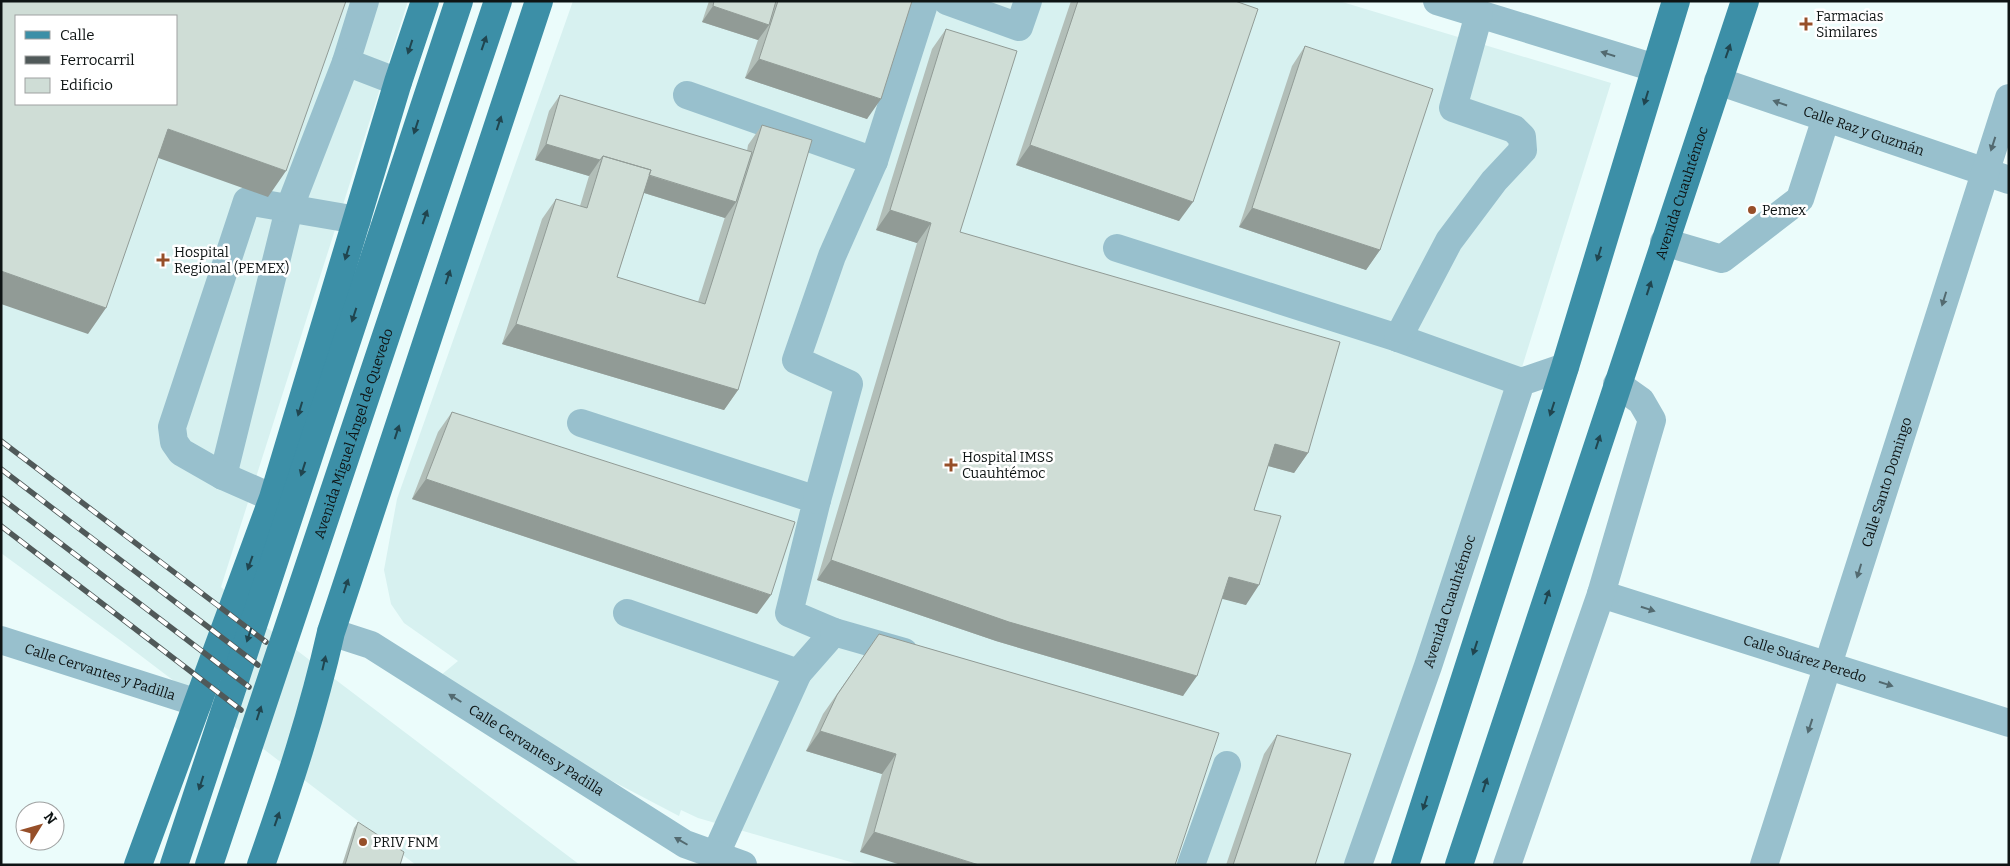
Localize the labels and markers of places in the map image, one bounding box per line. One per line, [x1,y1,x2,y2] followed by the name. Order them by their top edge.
[1816,8,1883,41] place label: Farmacias Similares
[1800,18,1812,30] marker: Farmacias Similares
[1762,202,1806,219] place label: Pemex
[1746,204,1758,216] marker: Pemex
[174,244,289,277] place label: Hospital Regional (PEMEX)
[156,253,170,267] marker: Hospital Regional (PEMEX)
[962,449,1054,482] place label: Hospital IMSS Cuauhtémoc
[944,458,958,472] marker: Hospital IMSS Cuauhtémoc
[373,834,438,851] place label: PRIV FNM
[357,836,369,848] marker: PRIV FNM

